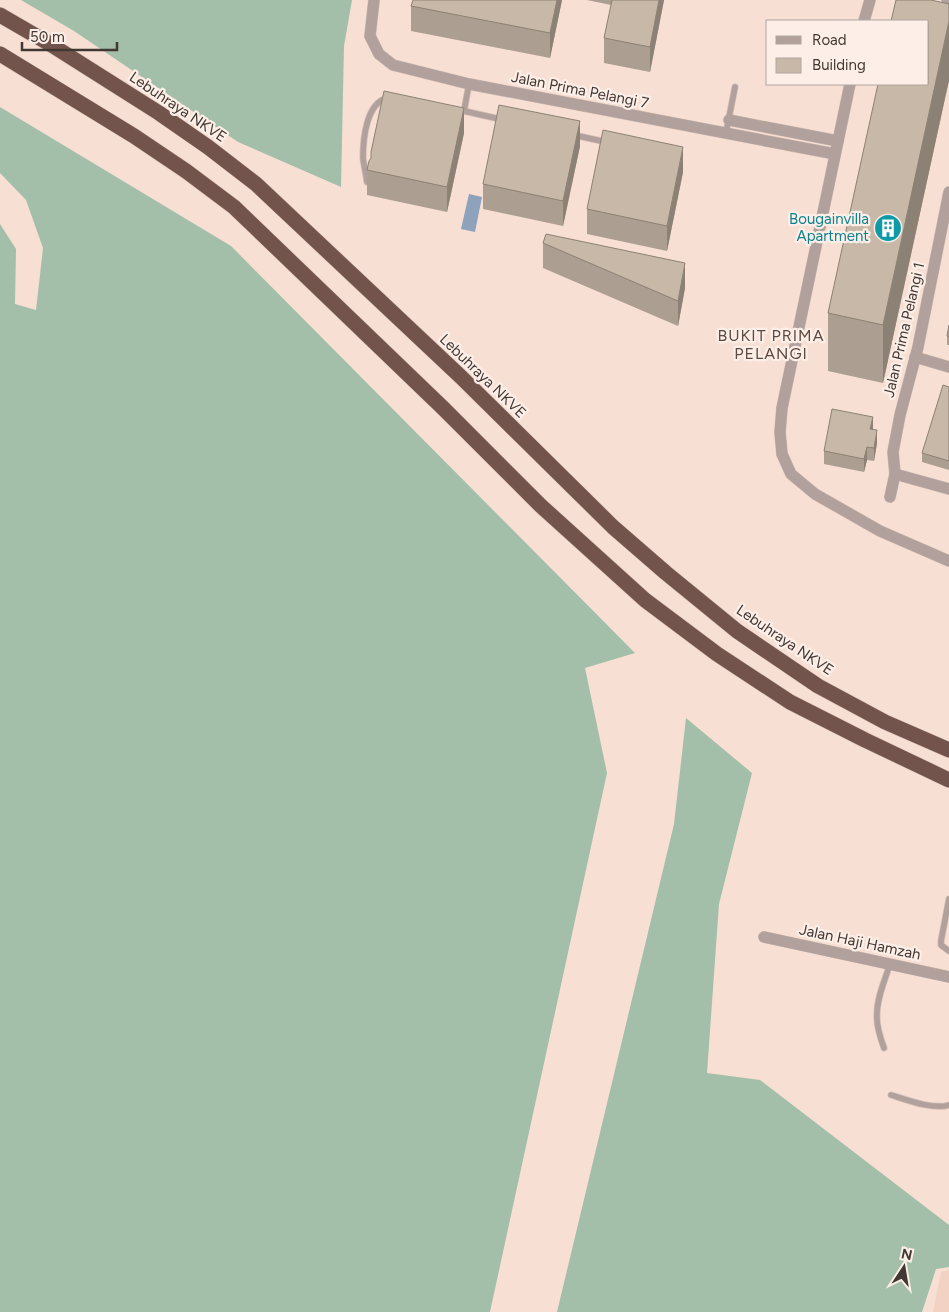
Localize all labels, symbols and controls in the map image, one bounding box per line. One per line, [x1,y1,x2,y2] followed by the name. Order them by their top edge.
[22,20,118,52] scale bar
[766,20,929,85] legend
[30,28,65,46] text: 50 m
[812,31,847,49] text: Road
[812,56,866,74] text: Building
[126,68,230,146] street label: Lebuhraya NKVE
[510,68,650,112] street label: Jalan Prima Pelangi 7
[789,210,869,245] place label: Bougainvilla Apartment
[873,213,903,243] building icon: Bougainvilla Apartment
[880,261,928,399] street label: Jalan Prima Pelangi 1
[718,326,824,363] district label: BUKIT PRIMA PELANGI
[436,330,530,422] street label: Lebuhraya NKVE
[733,601,837,679] street label: Lebuhraya NKVE
[798,920,922,964] street label: Jalan Haji Hamzah
[879,1242,929,1292] north arrow
[900,1245,914,1264] text: N

